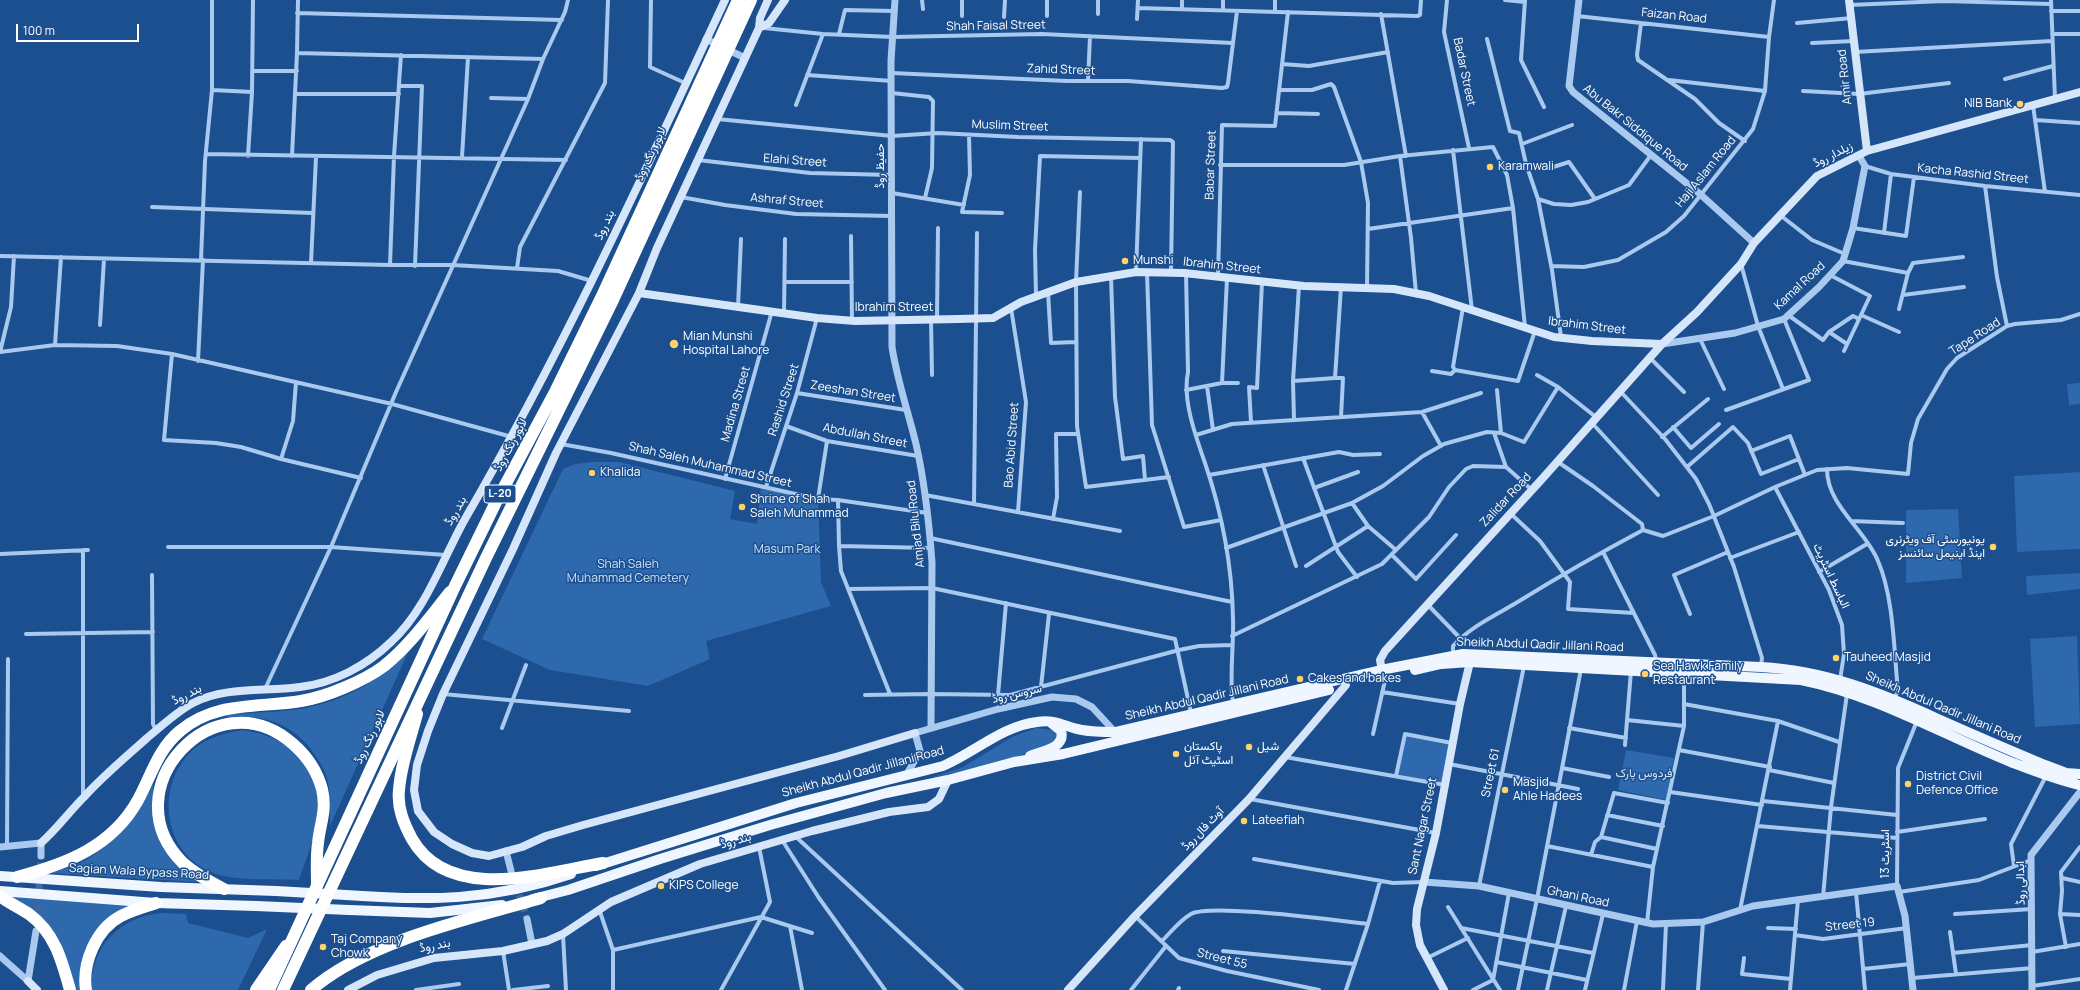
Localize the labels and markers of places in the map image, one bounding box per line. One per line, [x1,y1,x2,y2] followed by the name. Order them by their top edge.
[1964,97,2012,111] place label: NIB Bank
[2015,99,2025,109] marker: NIB Bank
[1498,160,1554,174] place label: Karamwali
[1485,162,1495,172] marker: Karamwali
[1133,254,1174,268] place label: Munshi
[1120,256,1130,266] marker: Munshi
[683,330,769,358] place label: Mian Munshi Hospital Lahore
[668,338,680,350] marker: Mian Munshi Hospital Lahore
[600,466,640,480] place label: Khalida
[587,468,597,478] marker: Khalida
[750,493,849,521] place label: Shrine of Shah Saleh Muhammad
[737,502,747,512] marker: Shrine of Shah Saleh Muhammad
[1886,533,1985,561] place label: یونیورسٹی آف ویٹرنری اینڈ اینیمل سائنسز
[1988,542,1998,552] marker: یونیورسٹی آف ویٹرنری اینڈ اینیمل سائنسز
[1844,651,1931,665] place label: Tauheed Masjid
[1831,653,1841,663] marker: Tauheed Masjid
[1653,660,1743,688] place label: Sea Hawk Family Restaurant
[1640,669,1650,679] marker: Sea Hawk Family Restaurant
[1308,672,1401,686] place label: Cakes and bakes
[1295,674,1305,684] marker: Cakes and bakes
[1184,740,1233,768] place label: پاکستان اسٹیٹ آئل
[1257,740,1279,754] place label: شیل
[1244,742,1254,752] marker: شیل
[1171,749,1181,759] marker: پاکستان اسٹیٹ آئل
[1916,770,1998,798] place label: District Civil Defence Office
[1513,776,1582,804] place label: Masjid Ahle Hadees
[1903,779,1913,789] marker: District Civil Defence Office
[1500,785,1510,795] marker: Masjid Ahle Hadees
[1252,814,1304,828] place label: Lateefiah
[1239,816,1249,826] marker: Lateefiah
[669,879,738,893] place label: KIPS College
[656,881,666,891] marker: KIPS College
[331,933,402,961] place label: Taj Company Chowk
[318,942,328,952] marker: Taj Company Chowk

